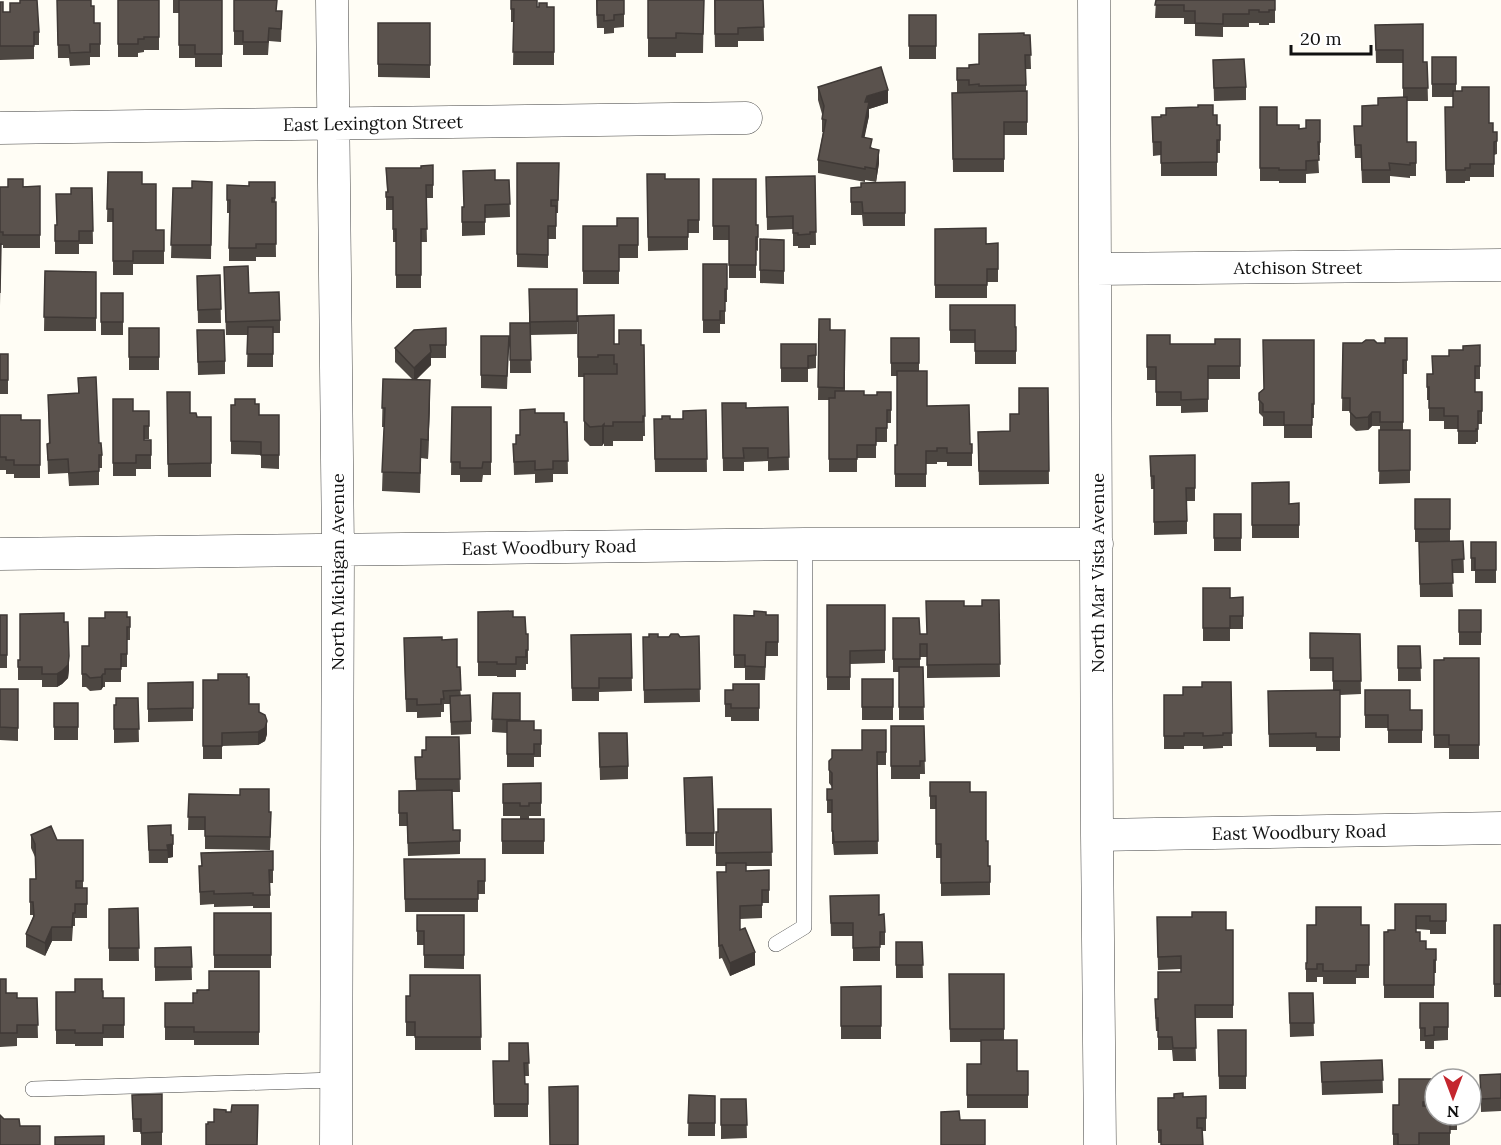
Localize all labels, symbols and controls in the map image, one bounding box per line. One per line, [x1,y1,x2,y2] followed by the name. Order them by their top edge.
[1291,18,1370,56] scale bar
[1300,27,1342,50] text: 20 m
[283,110,463,136] street label: East Lexington Street
[1232,256,1363,279] street label: Atchison Street
[326,473,349,671] street label: North Michigan Avenue
[1086,473,1109,673] street label: North Mar Vista Avenue
[461,534,637,560] street label: East Woodbury Road
[1211,819,1387,845] street label: East Woodbury Road
[1423,1067,1483,1127] north arrow
[1447,1102,1459,1122] text: N

